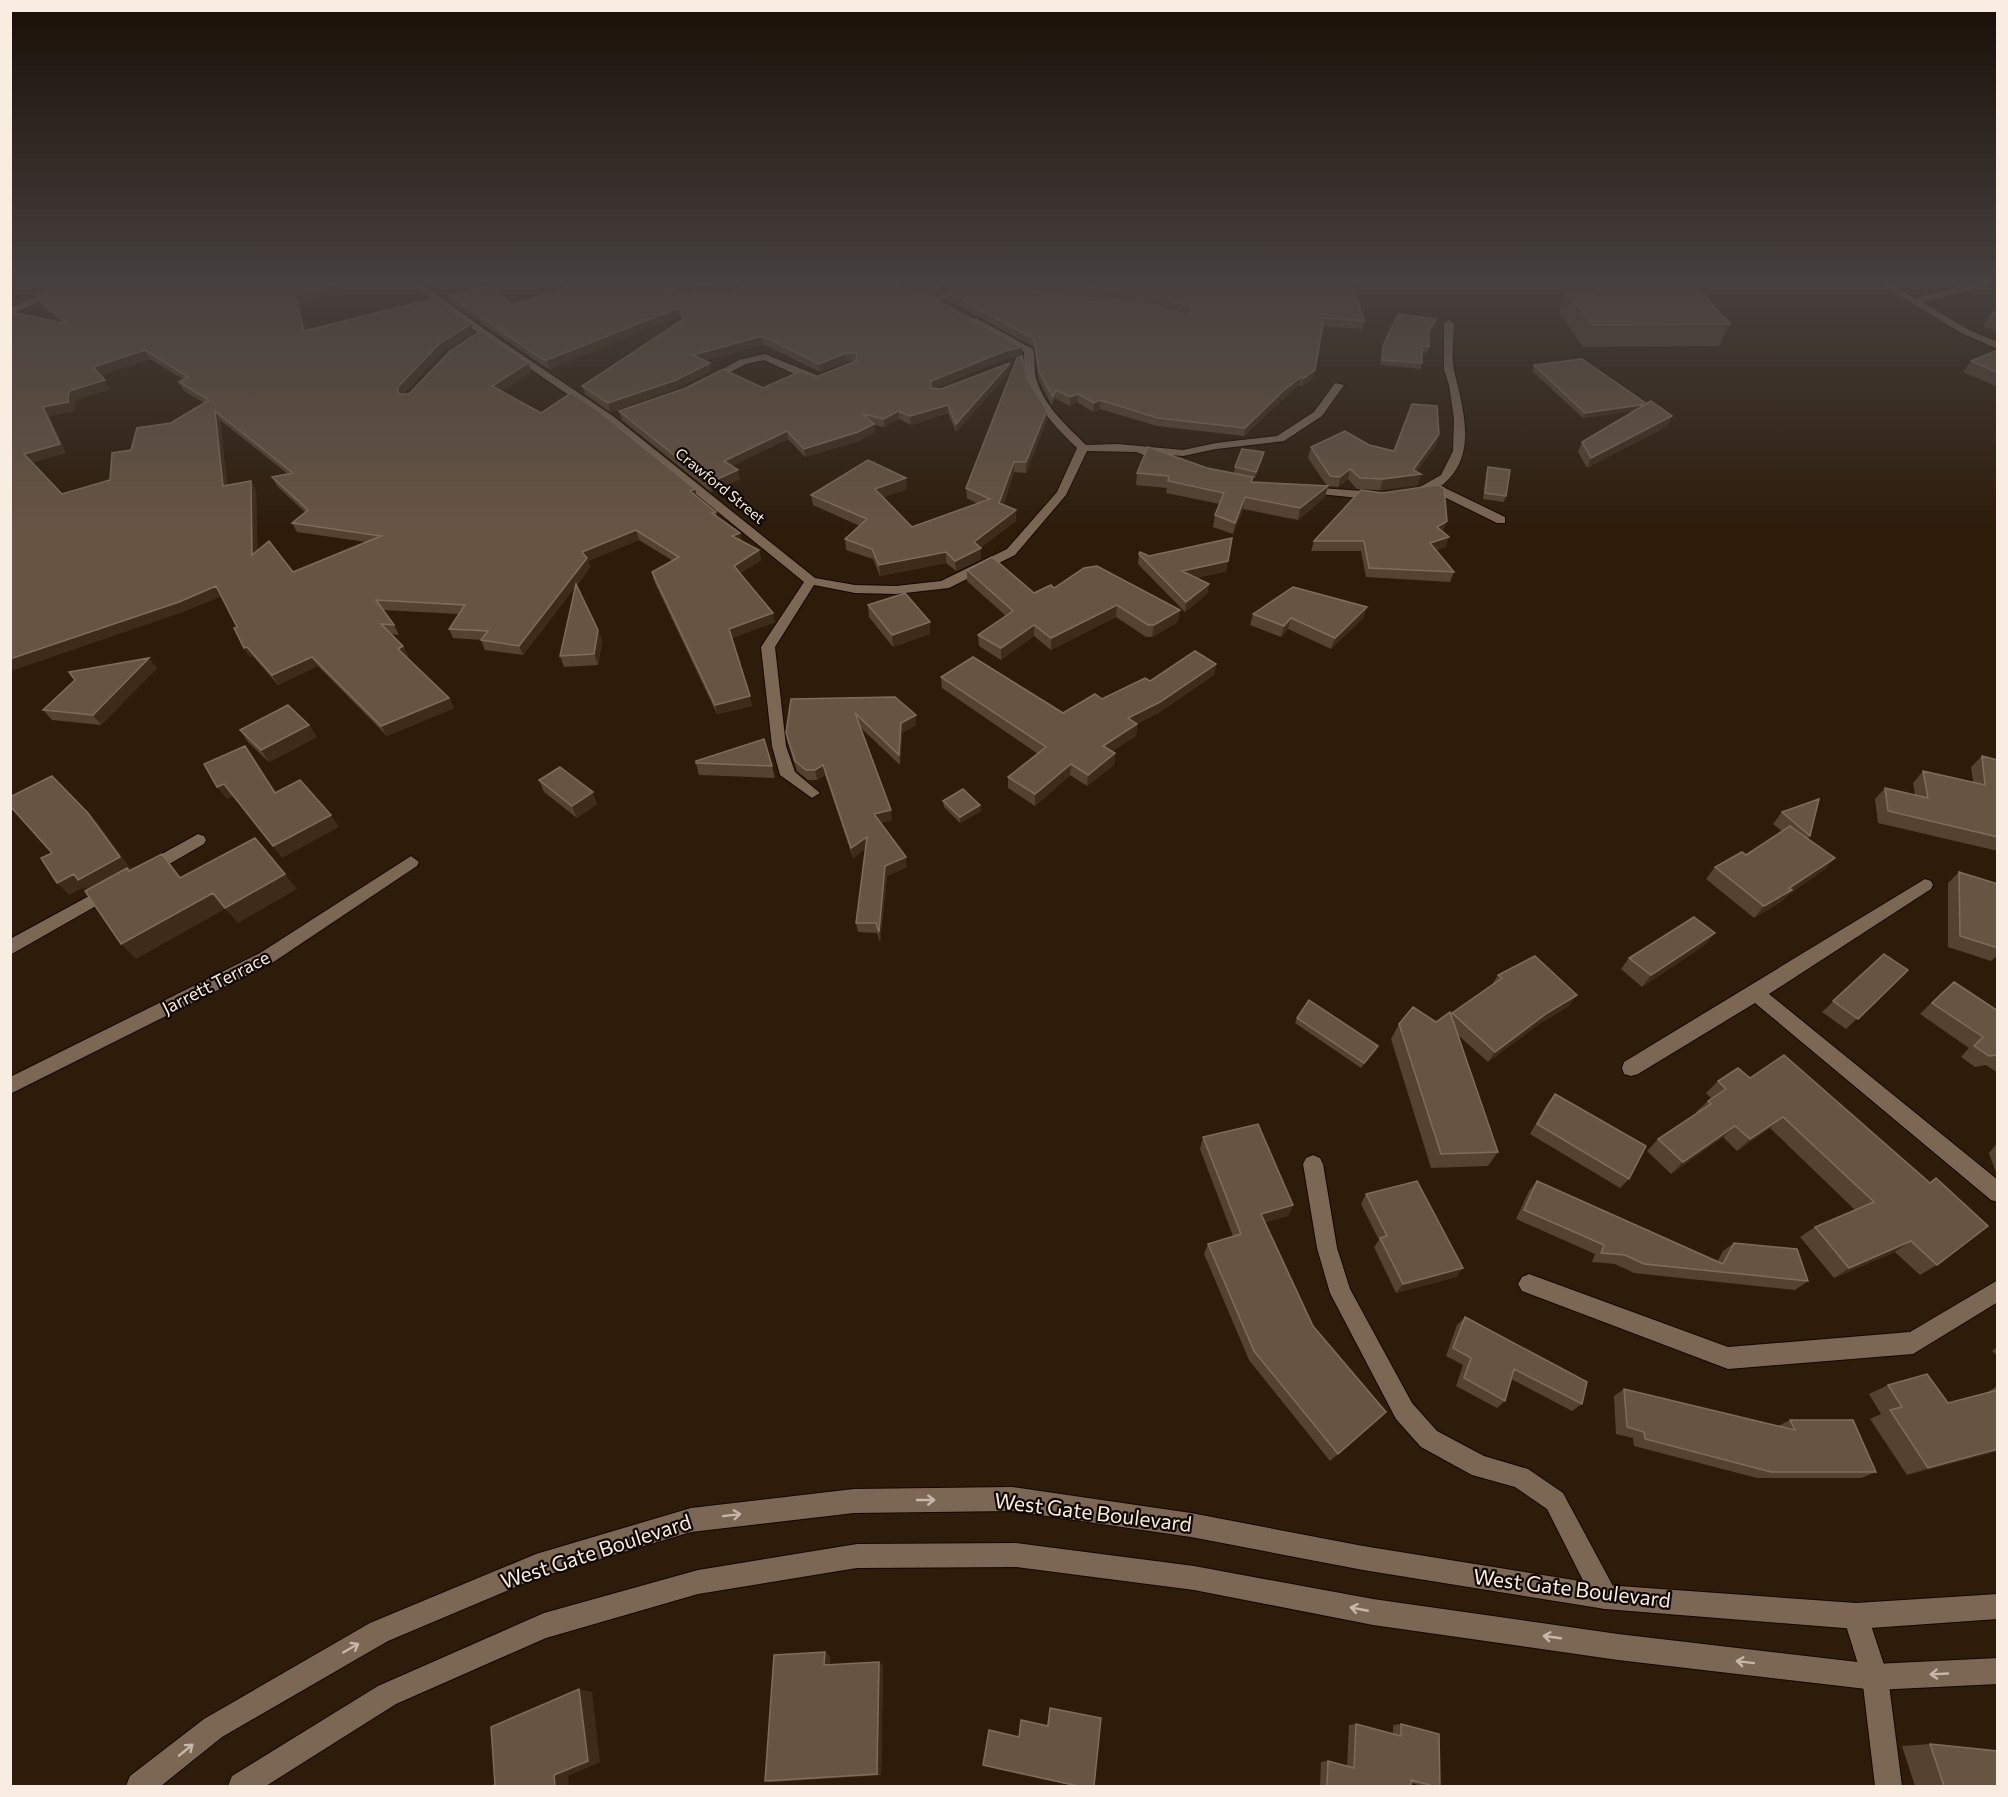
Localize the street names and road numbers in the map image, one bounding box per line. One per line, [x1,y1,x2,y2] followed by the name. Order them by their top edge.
[672,444,769,527] street label: Crawford Street
[158,946,273,1019] street label: Jarrett Terrace
[993,1487,1193,1536] street label: West Gate Boulevard
[497,1508,694,1593] street label: West Gate Boulevard
[1472,1563,1672,1612] street label: West Gate Boulevard

